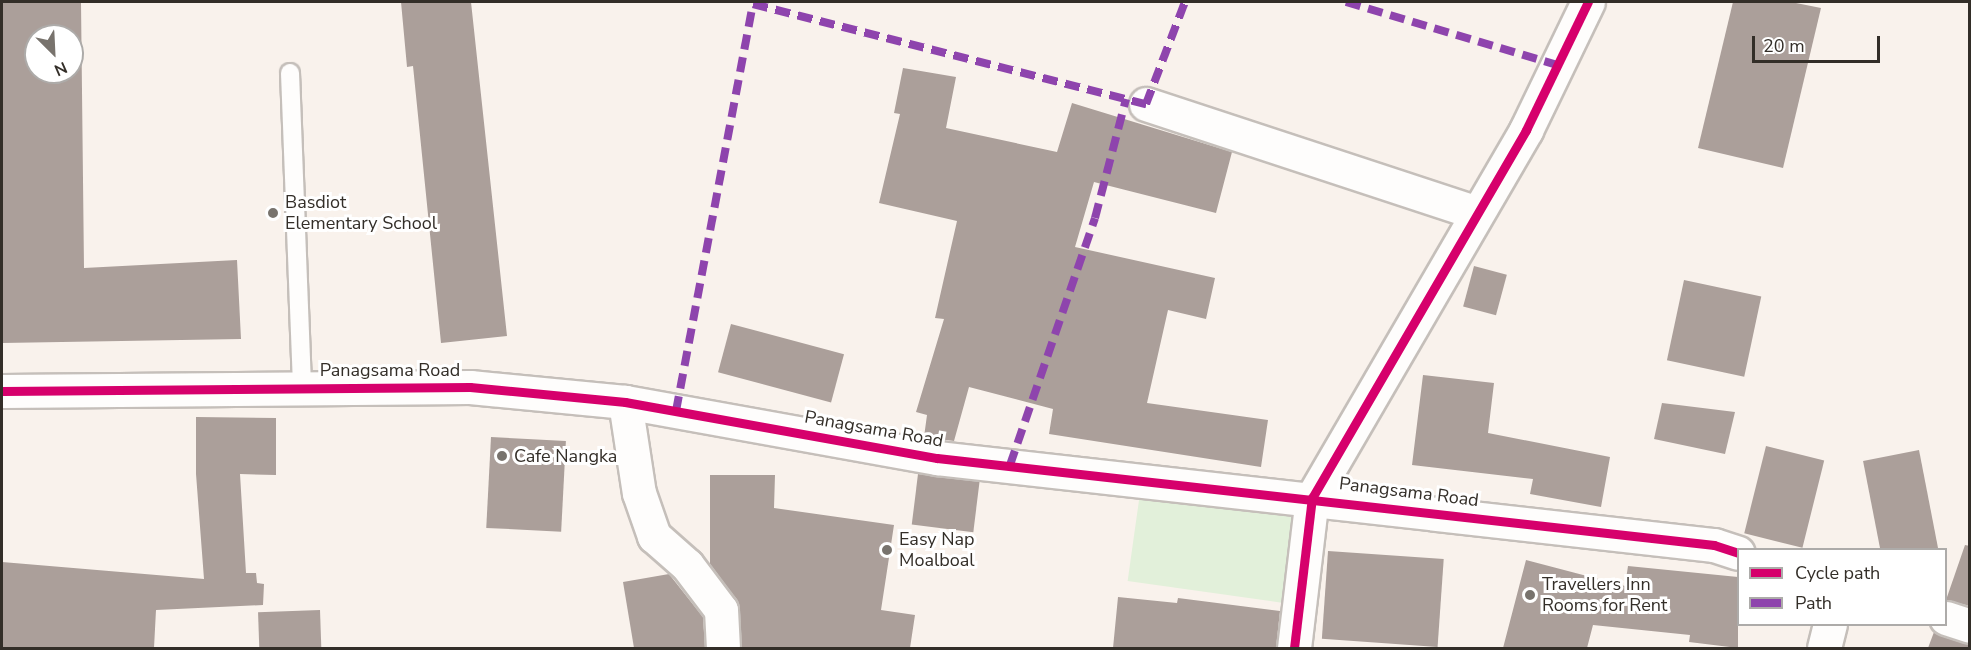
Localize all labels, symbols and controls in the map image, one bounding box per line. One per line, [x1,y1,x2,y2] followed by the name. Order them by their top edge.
[24,24,84,84] north arrow
[1755,24,1882,62] scale bar
[1763,34,1805,58] text: 20 m
[51,56,70,81] text: N
[285,192,437,234] place label: Basdiot Elementary School
[266,206,280,220] marker: Basdiot Elementary School
[320,359,460,381] street label: Panagsama Road
[803,406,945,452] street label: Panagsama Road
[514,445,617,467] place label: Cafe Nangka
[495,449,509,463] marker: Cafe Nangka
[1338,473,1480,511] street label: Panagsama Road
[899,529,975,572] place label: Easy Nap Moalboal
[880,543,894,557] marker: Easy Nap Moalboal
[1737,548,1947,626] legend
[1795,561,1880,585] text: Cycle path
[1542,574,1667,616] place label: Travellers Inn Rooms for Rent
[1523,588,1537,602] marker: Travellers Inn Rooms for Rent
[1795,591,1832,615] text: Path

